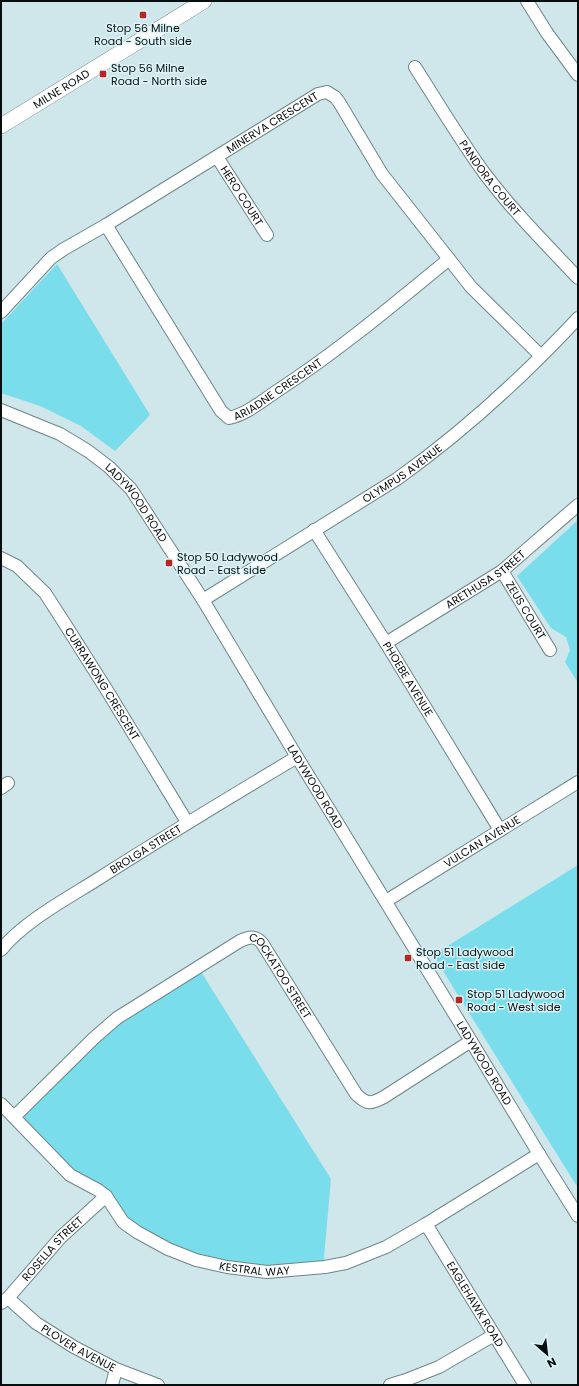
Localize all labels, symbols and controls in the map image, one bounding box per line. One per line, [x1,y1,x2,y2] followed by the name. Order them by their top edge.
[138,10,148,20] marker: Stop 56 Milne Road - South side
[94,20,192,49] place label: Stop 56 Milne Road - South side
[111,60,207,89] place label: Stop 56 Milne Road - North side
[30,65,93,112] street label: MILNE ROAD
[98,69,108,79] marker: Stop 56 Milne Road - North side
[223,88,321,157] street label: MINERVA CRESCENT
[456,137,524,220] street label: PANDORA COURT
[217,162,267,229] street label: HERO COURT
[231,354,325,424] street label: ARIADNE CRESCENT
[359,440,445,507] street label: OLYMPUS AVENUE
[102,459,172,545] street label: LADYWOOD ROAD
[442,546,529,612] street label: ARETHUSA STREET
[177,549,278,578] place label: Stop 50 Ladywood Road - East side
[164,558,174,568] marker: Stop 50 Ladywood Road - East side
[502,578,550,643] street label: ZEUS COURT
[61,624,144,743] street label: CURRAWONG CRESCENT
[379,638,437,719] street label: PHOEBE AVENUE
[283,742,347,832] street label: LADYWOOD ROAD
[441,812,523,871] street label: VULCAN AVENUE
[107,821,185,878] street label: BROLGA STREET
[248,929,315,1022] street label: COCKATOO STREET
[416,944,514,973] place label: Stop 51 Ladywood Road - East side
[403,953,413,963] marker: Stop 51 Ladywood Road - East side
[467,986,565,1015] place label: Stop 51 Ladywood Road - West side
[454,995,464,1005] marker: Stop 51 Ladywood Road - West side
[453,1018,516,1108] street label: LADYWOOD ROAD
[18,1213,87,1285] street label: ROSELLA STREET
[218,1257,291,1280] street label: KESTRAL WAY
[443,1258,508,1350] street label: EAGLEHAWK ROAD
[38,1320,119,1376] street label: PLOVER AVENUE
[527,1334,567,1374] north arrow
[544,1354,559,1372] text: N

